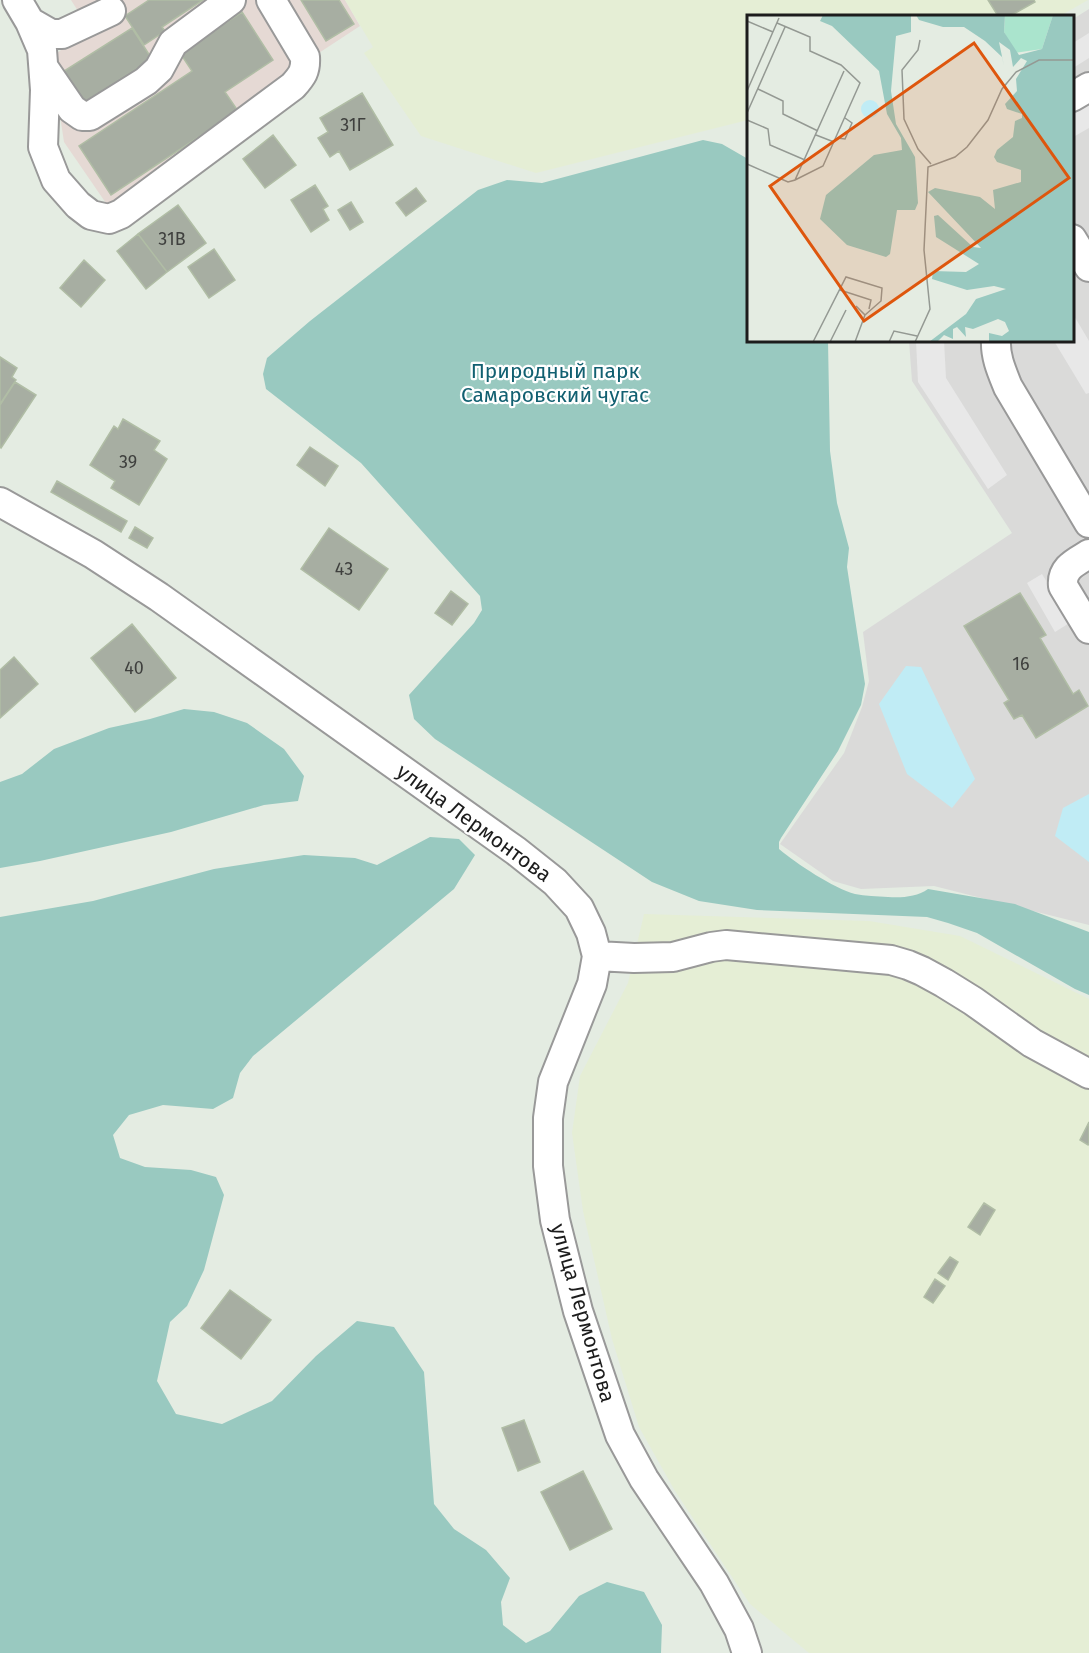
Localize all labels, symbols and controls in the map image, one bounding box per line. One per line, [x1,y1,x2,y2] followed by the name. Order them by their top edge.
[747,15,1074,342] inset map
[340,114,366,136] house number: 31Г
[158,228,186,250] house number: 31В
[461,358,649,408] park label: Природный парк Самаровский чугас
[119,451,137,473] house number: 39
[335,558,353,580] house number: 43
[1012,653,1030,675] house number: 16
[124,657,144,679] house number: 40
[392,758,556,888] street label: улица Лермонтова
[545,1221,621,1405] street label: улица Лермонтова

